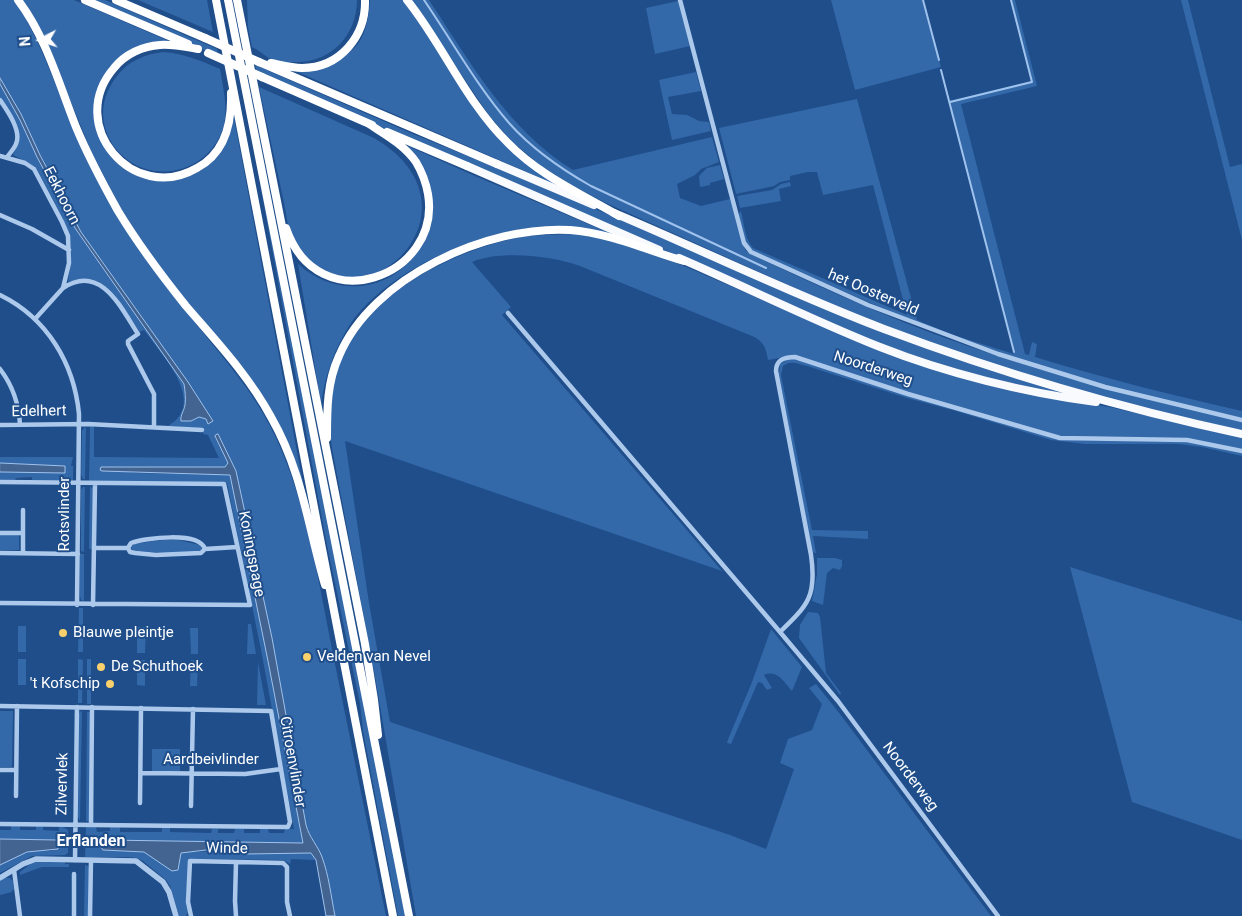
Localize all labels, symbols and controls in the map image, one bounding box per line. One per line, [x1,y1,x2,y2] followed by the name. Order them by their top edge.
[15,15,65,65] north arrow
[17,36,33,47] text: N
[39,164,83,228] street label: Eekhoorn
[825,266,921,320] street label: het Oosterveld
[831,348,915,390] street label: Noorderweg
[11,403,67,421] street label: Edelhert
[56,477,74,551] street label: Rotsvlinder
[234,510,268,598] street label: Koningspage
[73,624,174,642] place label: Blauwe pleintje
[57,627,69,639] marker: Blauwe pleintje
[317,648,431,666] place label: Velden van Nevel
[301,651,313,663] marker: Velden van Nevel
[111,658,203,676] place label: De Schuthoek
[95,661,107,673] marker: De Schuthoek
[30,675,100,693] place label: 't Kofschip
[104,678,116,690] marker: 't Kofschip
[275,715,309,809] street label: Citroenvlinder
[878,739,942,815] street label: Noorderweg
[163,751,259,769] street label: Aardbeivlinder
[53,752,73,816] street label: Zilvervlek
[57,832,125,852] district label: Erflanden
[206,840,248,858] street label: Winde

